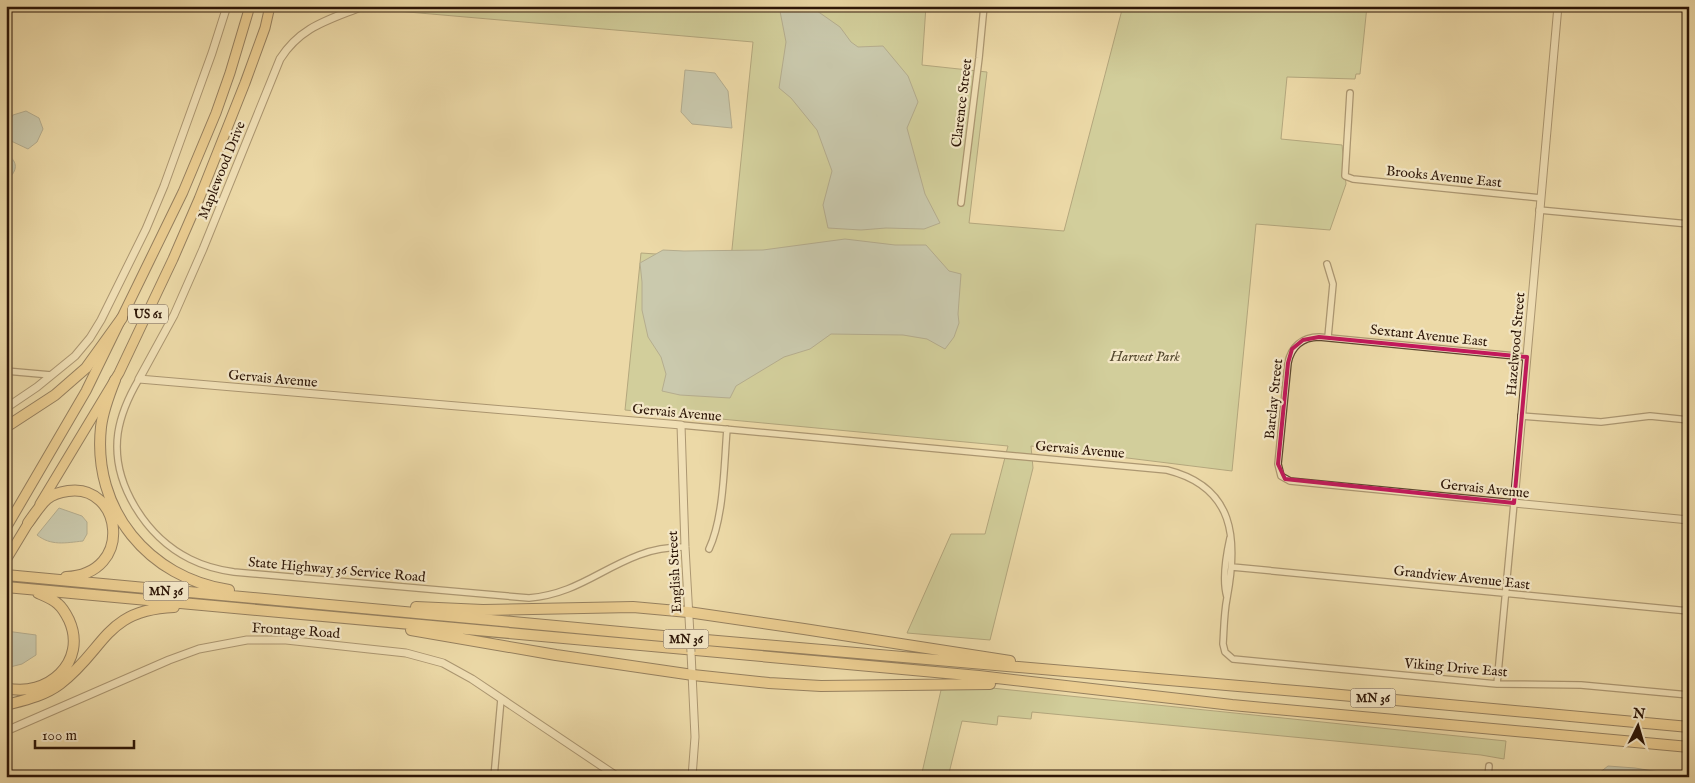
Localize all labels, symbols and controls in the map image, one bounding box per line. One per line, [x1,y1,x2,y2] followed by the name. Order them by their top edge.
[948,58,976,148] street label: Clarence Street
[194,118,250,222] street label: Maplewood Drive
[1385,162,1503,192] street label: Brooks Avenue East
[1502,291,1530,397] street label: Hazelwood Street
[128,304,168,324] road number: US 61
[1369,321,1489,351] street label: Sextant Avenue East
[1109,348,1180,366] park label: Harvest Park
[1261,358,1287,440] street label: Barclay Street
[228,366,319,392] street label: Gervais Avenue
[632,400,723,426] street label: Gervais Avenue
[1035,437,1126,463] street label: Gervais Avenue
[1439,475,1531,503] street label: Gervais Avenue
[664,530,686,614] street label: English Street
[247,553,427,587] street label: State Highway 36 Service Road
[1393,562,1531,594] street label: Grandview Avenue East
[144,582,188,600] road number: MN 36
[251,619,341,643] street label: Frontage Road
[664,630,708,648] road number: MN 36
[1403,654,1508,681] street label: Viking Drive East
[1350,688,1396,708] road number: MN 36
[1612,700,1662,750] north arrow
[1631,704,1646,724] text: N
[35,718,134,750] scale bar
[42,726,78,745] text: 100 m

